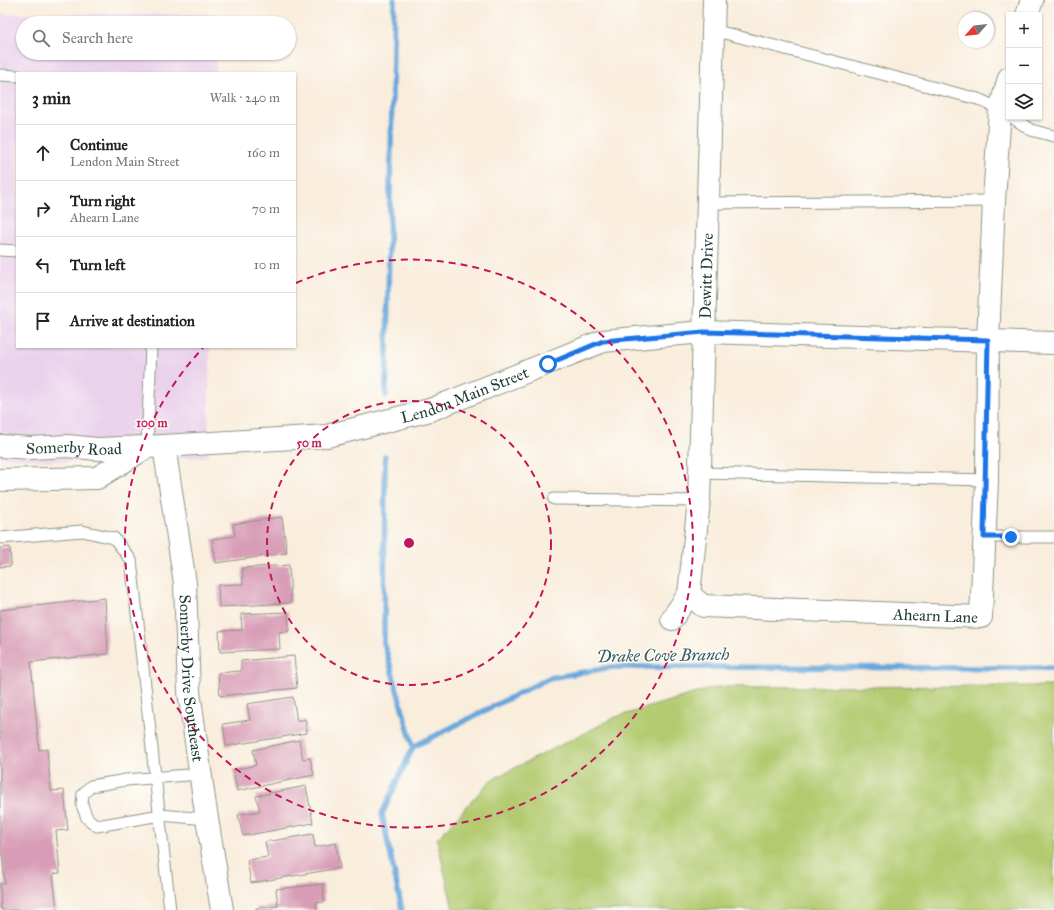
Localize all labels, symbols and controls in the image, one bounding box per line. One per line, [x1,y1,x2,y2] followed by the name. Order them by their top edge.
[958,12,994,48] north arrow
[1006,12,1042,120] map controls
[1006,12,1042,48] button: +
[16,16,296,60] search box
[30,27,52,49] icon: search
[62,29,133,47] text: Search here
[1006,48,1042,84] button: −
[1006,84,1042,120] button: layers
[32,88,71,109] text: 3 min
[210,90,280,106] text: Walk · 240 m
[70,136,128,154] text: Continue
[32,142,54,164] icon: ahead
[247,145,280,161] text: 160 m
[70,154,180,170] text: Lendon Main Street
[70,192,135,210] text: Turn right
[32,198,54,220] icon: right
[252,201,280,217] text: 70 m
[70,210,139,226] text: Ahearn Lane
[695,232,717,319] street label: Dewitt Drive
[32,254,54,276] icon: left
[70,256,126,274] text: Turn left
[254,257,280,273] text: 10 m
[32,310,54,332] icon: arrive
[70,312,195,330] text: Arrive at destination
[539,355,557,373] route start
[399,363,532,427] street label: Lendon Main Street
[136,416,169,430] text: 100 m
[296,436,323,450] text: 50 m
[25,437,122,459] street label: Somerby Road
[1002,528,1020,546] route end
[402,536,416,550] centre of rings
[175,594,208,763] street label: Somerby Drive Southeast
[891,604,979,627] street label: Ahearn Lane
[596,644,730,667] water label: Drake Cove Branch

